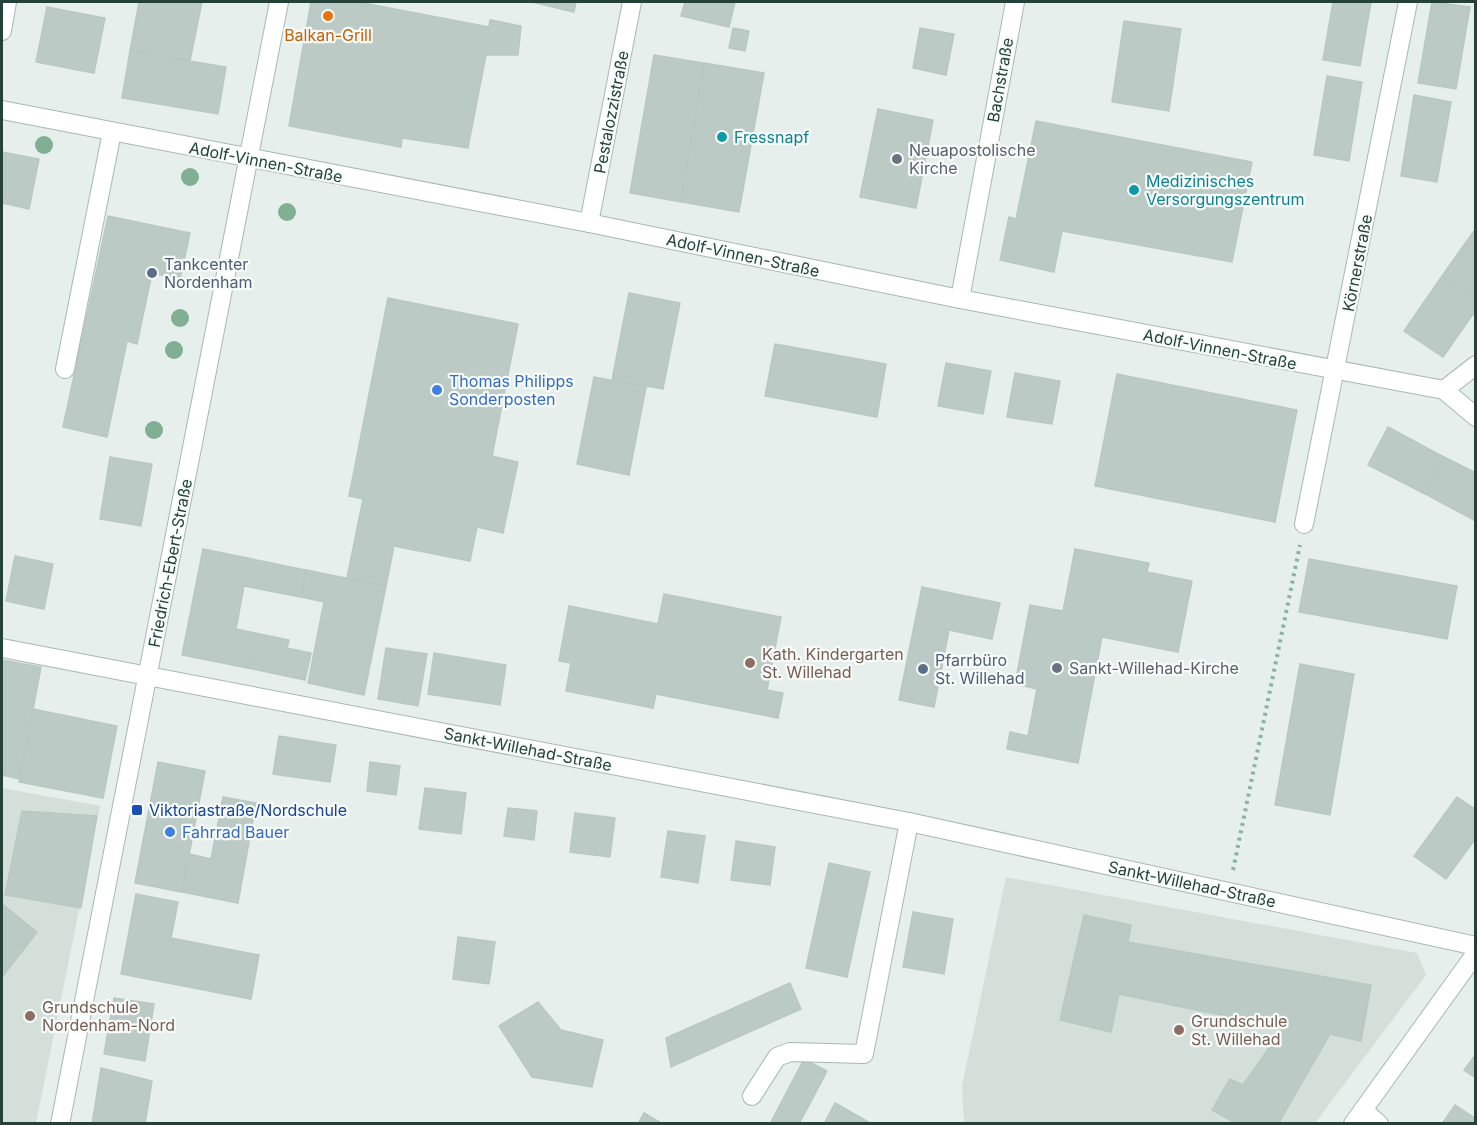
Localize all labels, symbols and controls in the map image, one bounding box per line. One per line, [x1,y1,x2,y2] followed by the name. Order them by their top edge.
[321,9,335,23] marker: Balkan-Grill
[284,25,372,45] place label: Balkan-Grill
[983,36,1017,124] street label: Bachstraße
[589,49,633,175] street label: Pestalozzistraße
[734,127,809,147] place label: Fressnapf
[715,130,729,144] marker: Fressnapf
[188,137,344,187] street label: Adolf-Vinnen-Straße
[909,140,1035,178] place label: Neuapostolische Kirche
[890,152,904,166] marker: Neuapostolische Kirche
[1146,171,1304,209] place label: Medizinisches Versorgungszentrum
[1127,183,1141,197] marker: Medizinisches Versorgungszentrum
[1338,213,1376,313] street label: Körnerstraße
[665,229,821,281] street label: Adolf-Vinnen-Straße
[164,254,252,292] place label: Tankcenter Nordenham
[145,266,159,280] marker: Tankcenter Nordenham
[1142,324,1298,374] street label: Adolf-Vinnen-Straße
[449,371,574,409] place label: Thomas Philipps Sonderposten
[430,383,444,397] marker: Thomas Philipps Sonderposten
[144,477,196,649] street label: Friedrich-Ebert-Straße
[762,644,904,682] place label: Kath. Kindergarten St. Willehad
[935,650,1025,688] place label: Pfarrbüro St. Willehad
[743,656,757,670] marker: Kath. Kindergarten St. Willehad
[1069,658,1239,678] place label: Sankt-Willehad-Kirche
[1050,661,1064,675] marker: Sankt-Willehad-Kirche
[916,662,930,676] marker: Pfarrbüro St. Willehad
[442,723,614,775] street label: Sankt-Willehad-Straße
[149,800,347,820] place label: Viktoriastraße/Nordschule
[130,803,144,817] marker: Viktoriastraße/Nordschule
[182,822,289,842] place label: Fahrrad Bauer
[163,825,177,839] marker: Fahrrad Bauer
[1106,856,1278,912] street label: Sankt-Willehad-Straße
[42,997,175,1035] place label: Grundschule Nordenham-Nord
[23,1009,37,1023] marker: Grundschule Nordenham-Nord
[1191,1011,1287,1049] place label: Grundschule St. Willehad
[1172,1023,1186,1037] marker: Grundschule St. Willehad

